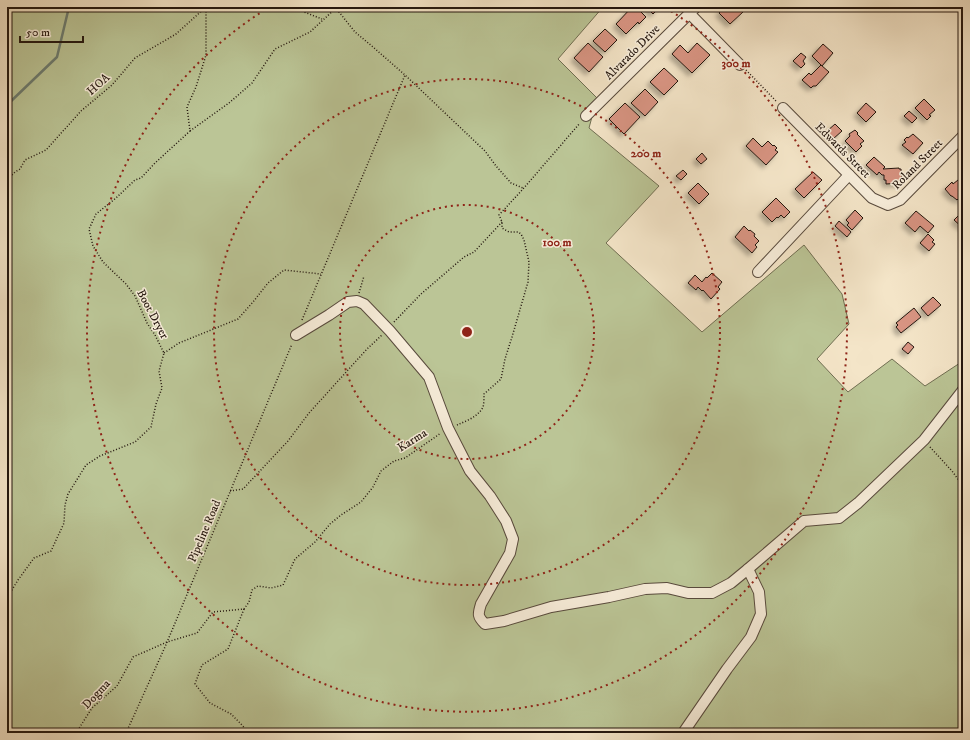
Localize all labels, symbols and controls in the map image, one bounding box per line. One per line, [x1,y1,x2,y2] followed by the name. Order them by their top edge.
[20,18,83,44] scale bar
[602,22,663,83] street label: Alvarado Drive
[26,25,50,40] text: 50 m
[722,56,750,71] text: 300 m
[84,70,113,99] street label: HOA
[812,119,874,181] street label: Edwards Street
[889,136,946,193] street label: Roland Street
[631,146,661,161] text: 200 m
[543,235,571,250] text: 100 m
[133,287,172,342] street label: Boot Dryer
[460,325,474,339] centre of rings
[395,425,431,455] street label: Karma
[185,498,224,565] street label: Pipeline Road
[79,676,114,712] street label: Dogma

